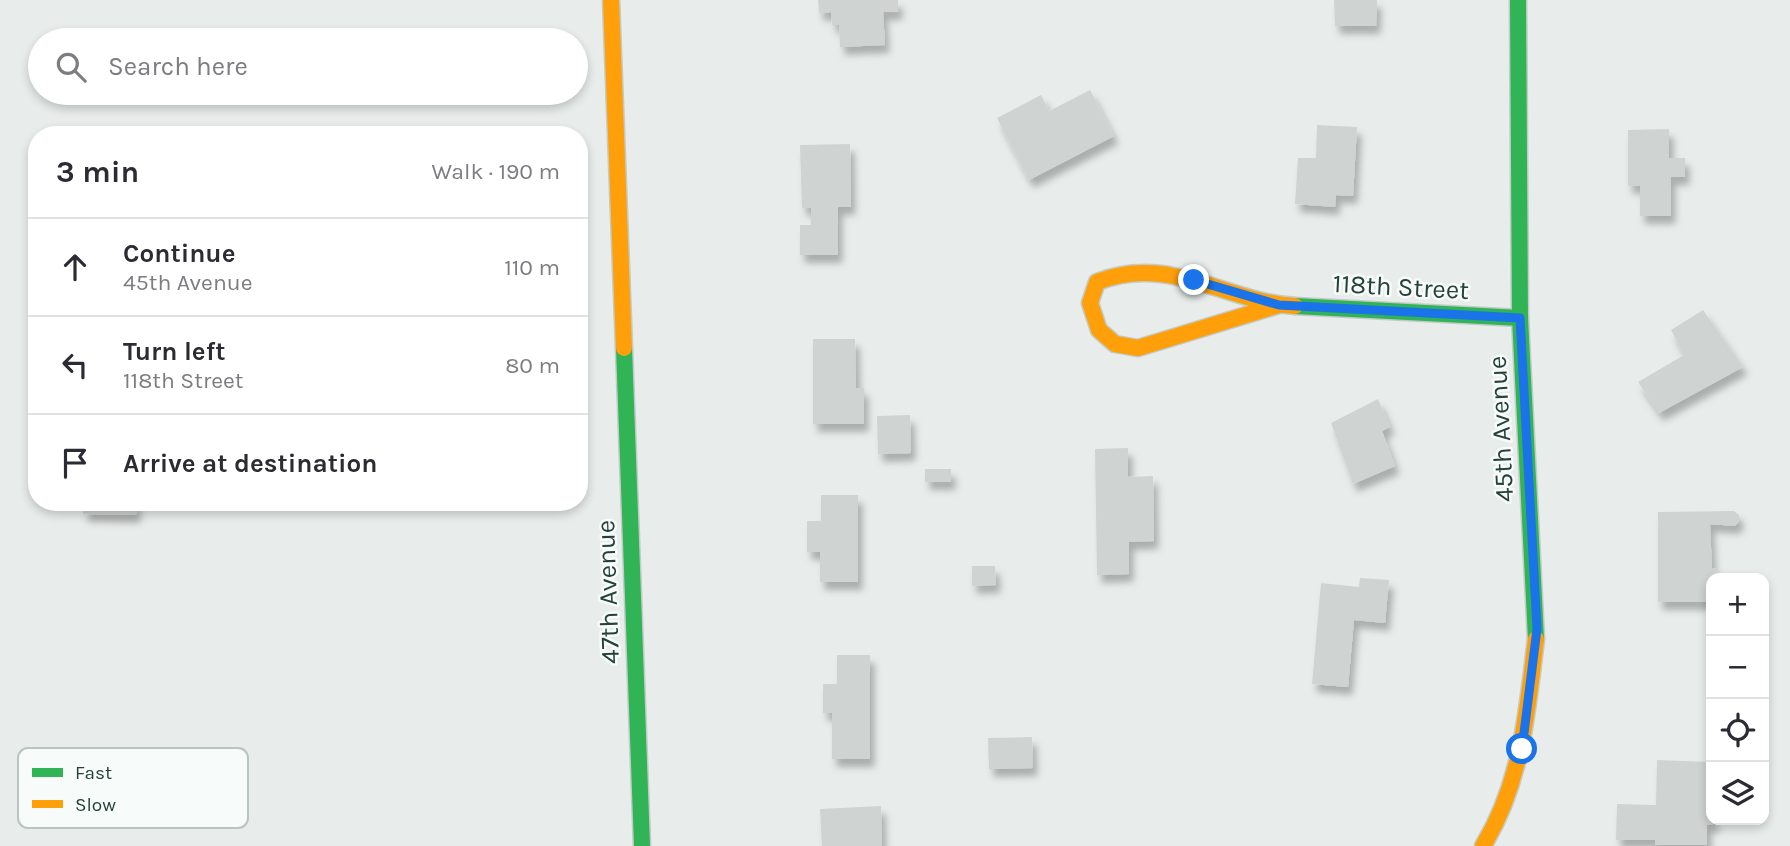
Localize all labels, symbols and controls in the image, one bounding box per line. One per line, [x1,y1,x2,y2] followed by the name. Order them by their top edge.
[28,28,588,105] search box
[52,48,90,86] icon: search
[108,51,248,82] text: Search here
[56,154,139,190] text: 3 min
[432,158,560,185] text: Walk · 190 m
[123,238,235,269] text: Continue
[56,248,94,286] icon: ahead
[504,254,560,281] text: 110 m
[1178,264,1209,295] route end
[1332,268,1470,306] street label: 118th Street
[123,269,253,296] text: 45th Avenue
[123,336,225,367] text: Turn left
[56,346,94,384] icon: left
[505,352,560,379] text: 80 m
[1482,355,1520,503] street label: 45th Avenue
[123,367,243,394] text: 118th Street
[56,444,94,482] icon: arrive
[123,448,377,479] text: Arrive at destination
[590,520,626,664] street label: 47th Avenue
[1706,573,1769,825] map controls
[1706,573,1769,636] button: +
[1706,636,1769,699] button: −
[1706,699,1769,762] button: locate
[1506,733,1537,764] route start
[18,748,248,828] legend
[75,762,112,784] text: Fast
[1706,762,1769,825] button: layers
[75,794,116,816] text: Slow

